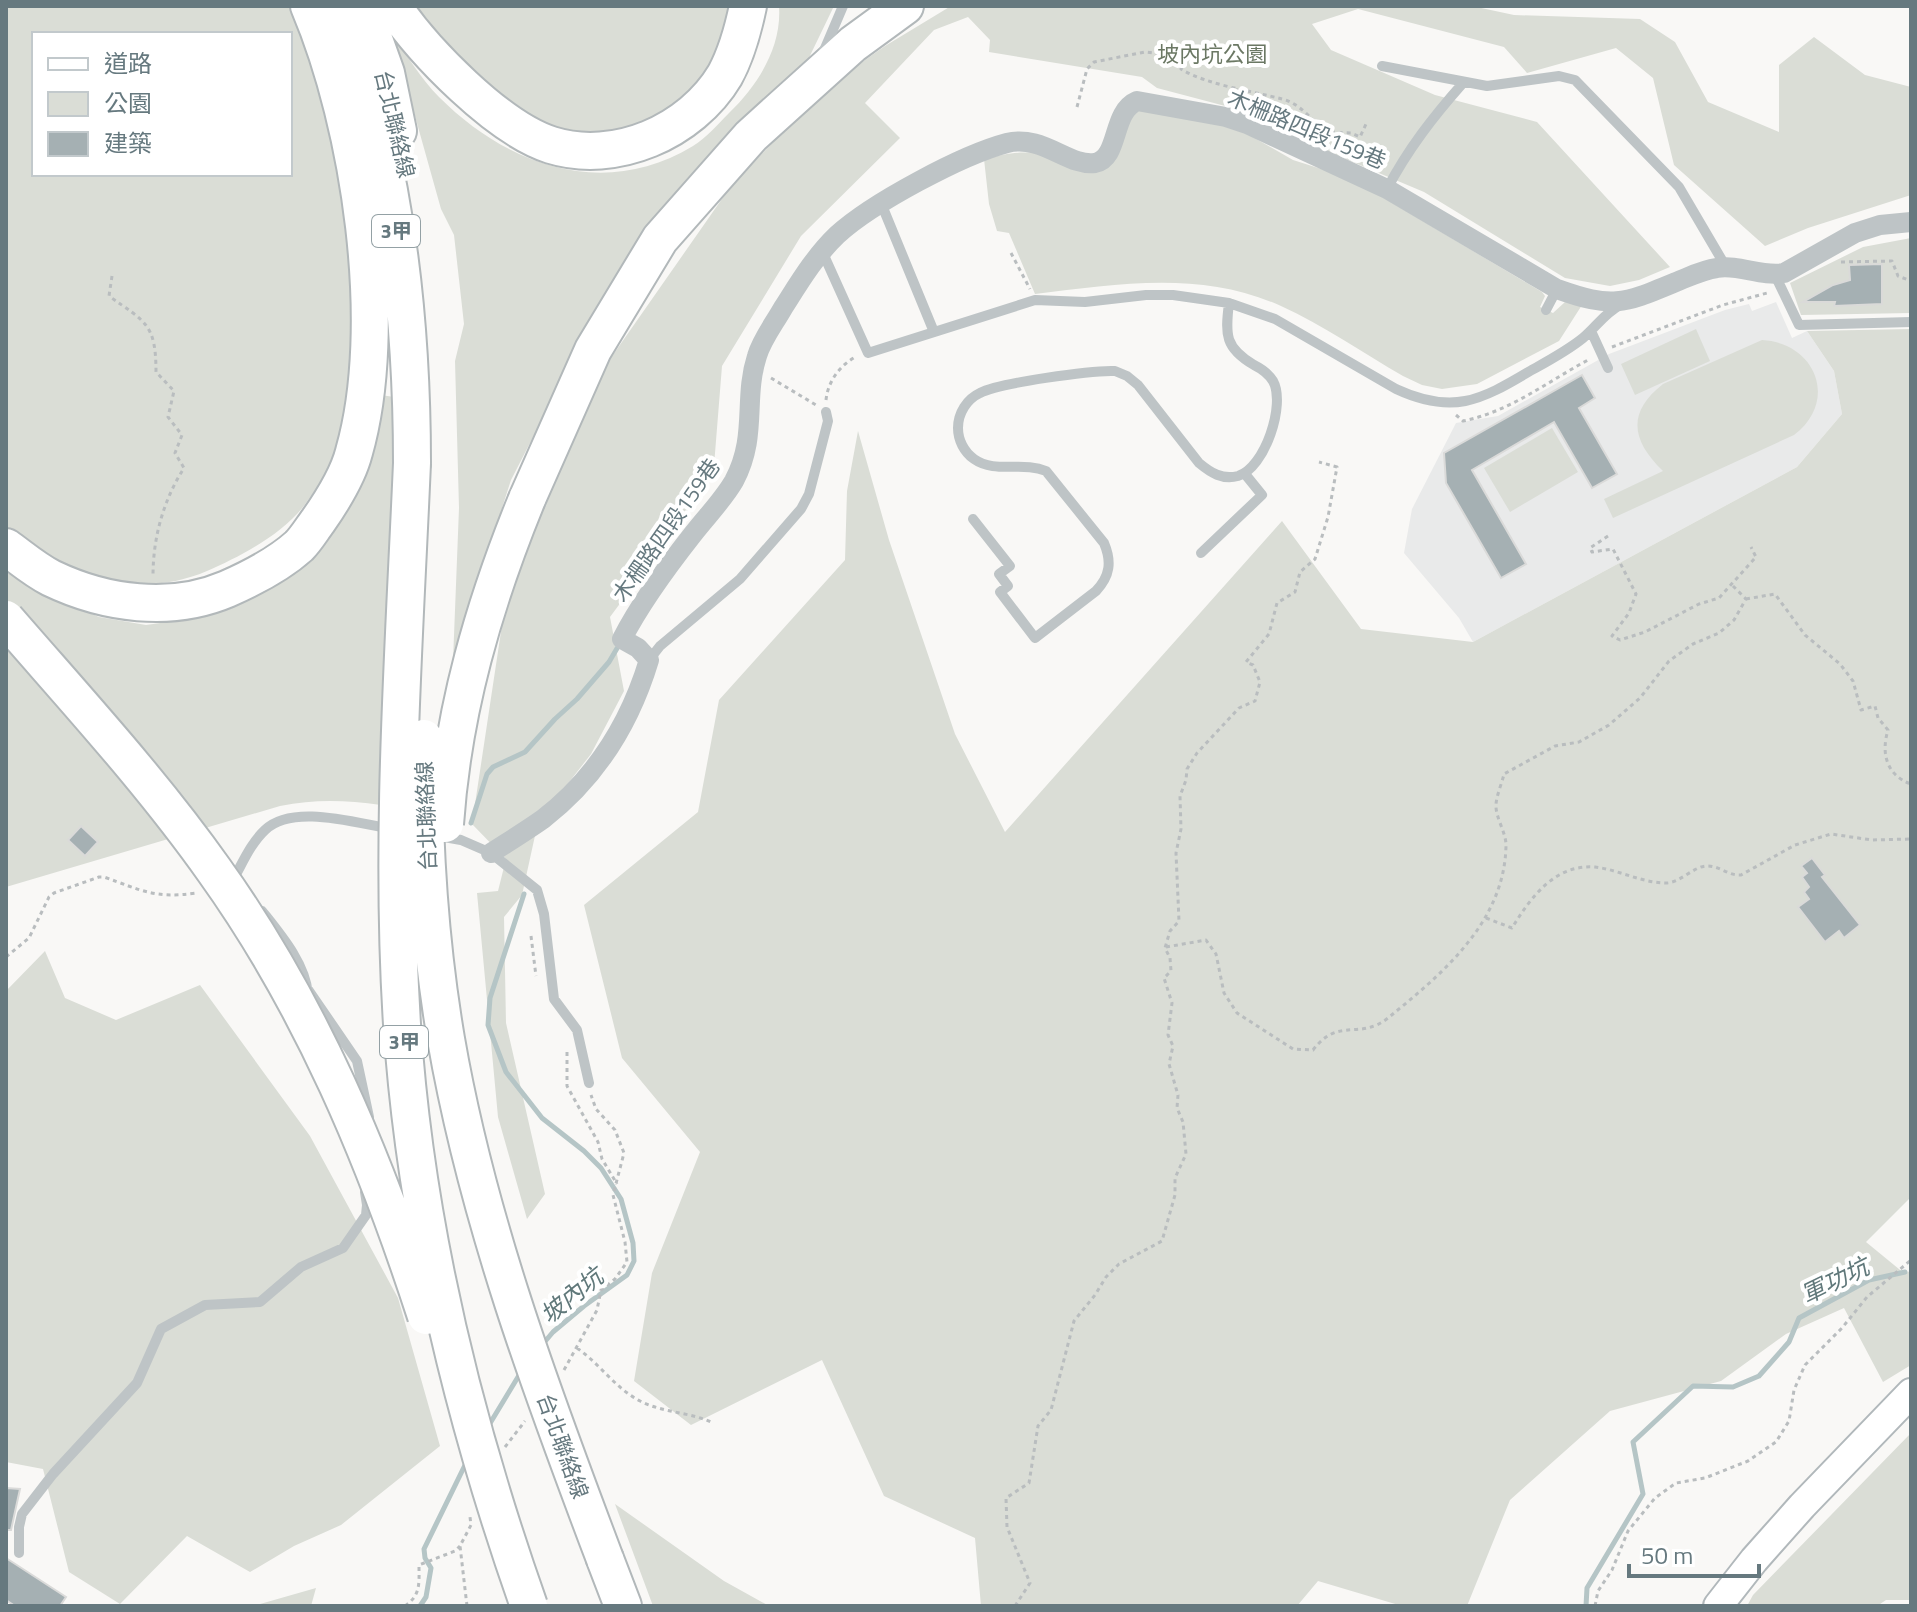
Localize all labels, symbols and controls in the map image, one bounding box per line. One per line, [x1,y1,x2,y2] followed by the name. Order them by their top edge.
[32,32,292,176] legend
[1157,37,1267,71] park label: 坡內坑公園
[104,45,152,81] text: 道路
[366,67,424,181] street label: 台北聯絡線
[1223,80,1391,178] street label: 木柵路四段159巷
[104,85,152,121] text: 公園
[104,125,152,161] text: 建築
[372,215,420,247] road number: 3甲
[604,451,728,609] street label: 木柵路四段159巷
[407,760,445,872] street label: 台北聯絡線
[380,1026,428,1058] road number: 3甲
[1794,1247,1878,1312] water label: 軍功坑
[532,1257,613,1332] water label: 坡內坑
[528,1388,598,1504] street label: 台北聯絡線
[1629,1528,1759,1578] scale bar
[1641,1537,1693,1573] text: 50 m

